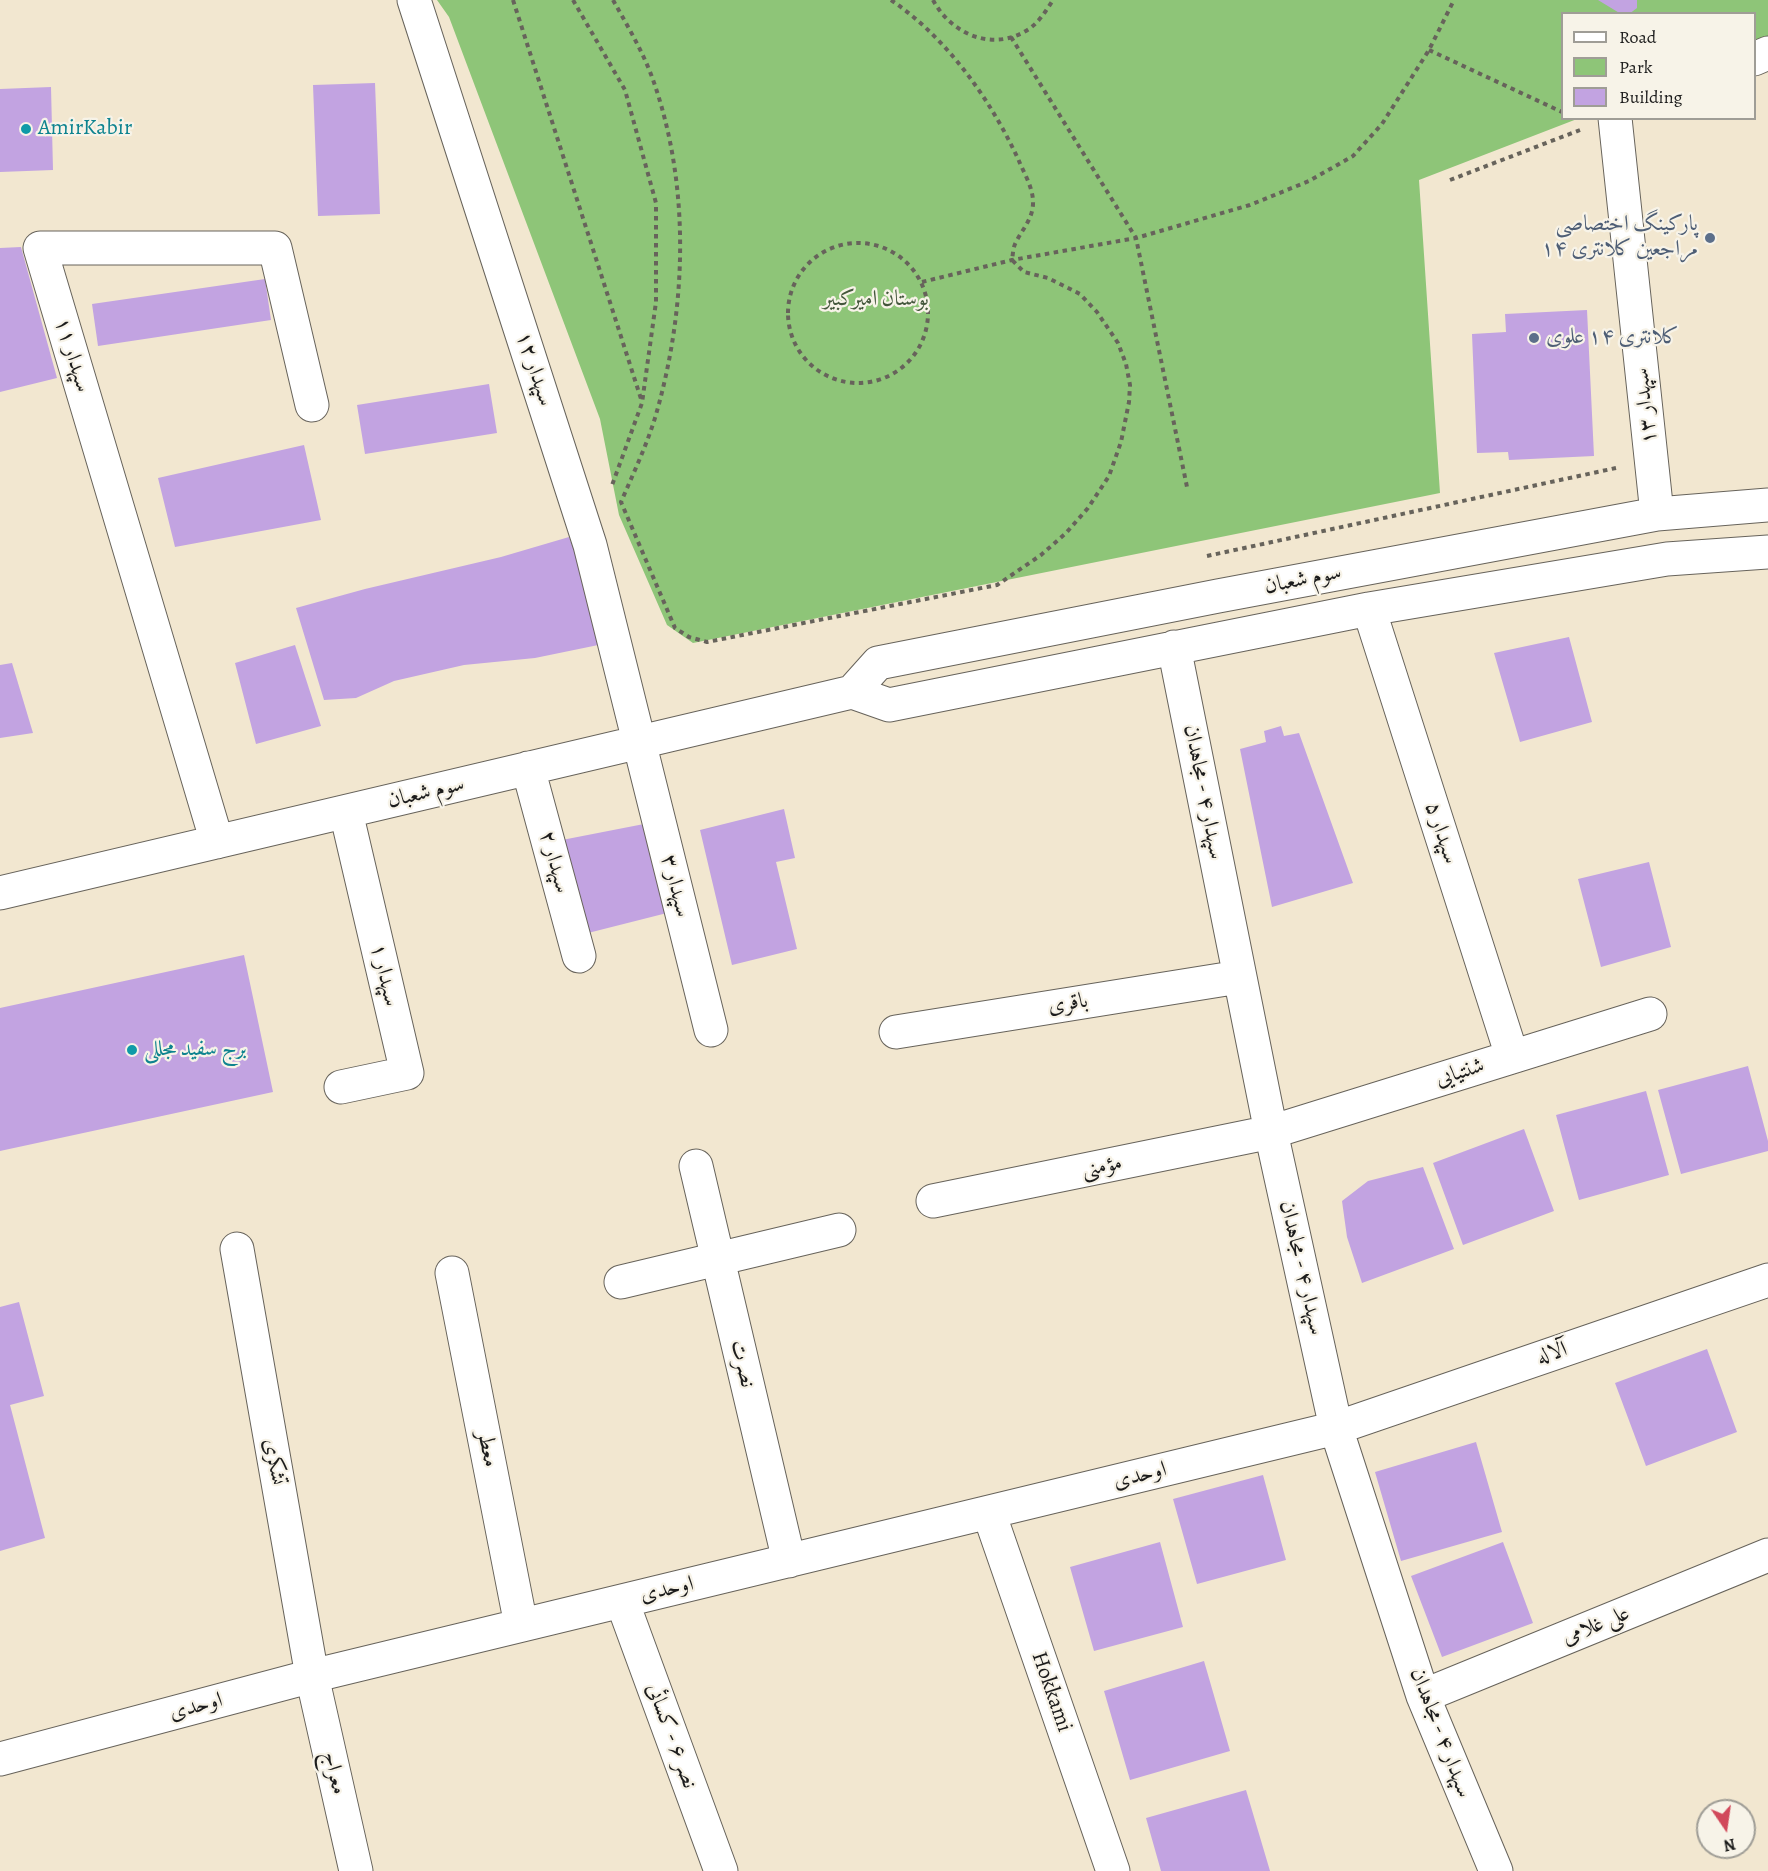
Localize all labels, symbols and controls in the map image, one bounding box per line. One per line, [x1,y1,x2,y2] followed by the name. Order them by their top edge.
[1561,12,1756,120] legend
[1619,25,1656,49] text: Road
[1619,55,1653,79] text: Park
[1619,85,1683,109] text: Building
[38,116,132,142] place label: AmirKabir
[19,122,33,136] marker: AmirKabir
[1541,212,1698,264] place label: پارکینگ اختصاصی مراجعین کلانتری ۱۴
[1703,231,1717,245] marker: پارکینگ اختصاصی مراجعین کلانتری ۱۴
[823,287,929,313] park label: بوستان امیرکبیر
[48,315,96,395] street label: سپهدار ۱۱
[1546,325,1679,351] place label: کلانتری ۱۴ علوی
[510,329,558,409] street label: سپهدار ۱۲
[1527,331,1541,345] marker: کلانتری ۱۴ علوی
[1629,367,1663,445] street label: سپهدار ۱۳
[1262,560,1344,600] street label: سوم شعبان
[1177,722,1229,862] street label: سپهدار ۴ - مجاهدان
[385,771,467,815] street label: سوم شعبان
[1419,799,1463,867] street label: سپهدار ۵
[533,828,575,896] street label: سپهدار ۲
[654,852,696,920] street label: سپهدار ۳
[364,941,404,1009] street label: سپهدار ۱
[1046,988,1090,1020] street label: باقری
[144,1037,246,1063] place label: برج سفید مجللی
[125,1043,139,1057] marker: برج سفید مجللی
[1432,1053,1488,1093] street label: شنتیایی
[1079,1150,1125,1184] street label: مؤمنی
[1273,1198,1329,1338] street label: سپهدار ۴ - مجاهدان
[1533,1336,1571,1372] street label: آلاله
[724,1338,760,1390] street label: نصرت
[471,1429,503,1469] street label: معطر
[257,1437,291,1487] street label: تشکری
[1111,1457,1169,1495] street label: اوحدی
[638,1571,696,1609] street label: اوحدی
[1558,1601,1634,1651] street label: علی غلامی
[1025,1648,1077,1736] street label: Hokkami
[1403,1664,1477,1802] street label: سپهدار ۴ - مجاهدان
[640,1680,702,1792] street label: نصر ۶ - کسائی
[166,1687,226,1727] street label: اوحدی
[316,1749,352,1797] street label: معراج
[1696,1799,1756,1859] north arrow
[1721,1833,1738,1857] text: N

